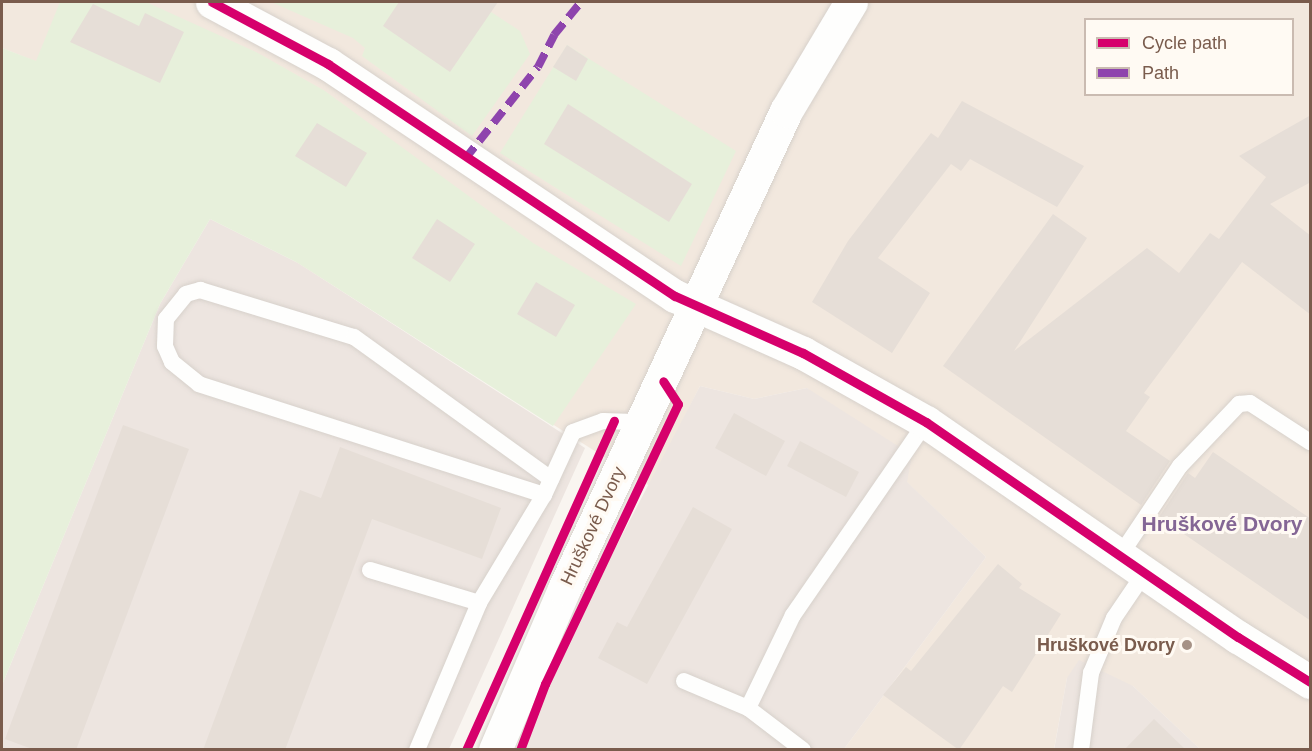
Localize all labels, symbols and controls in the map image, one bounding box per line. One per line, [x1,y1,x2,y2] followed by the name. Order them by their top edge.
[1084,18,1294,96] legend
[1142,33,1227,53] text: Cycle path
[1142,63,1179,83] text: Path
[556,463,630,589] street label: Hruškové Dvory
[1141,511,1303,537] district label: Hruškové Dvory
[1037,634,1175,656] place label: Hruškové Dvory
[1180,638,1194,652] marker: Hruškové Dvory

